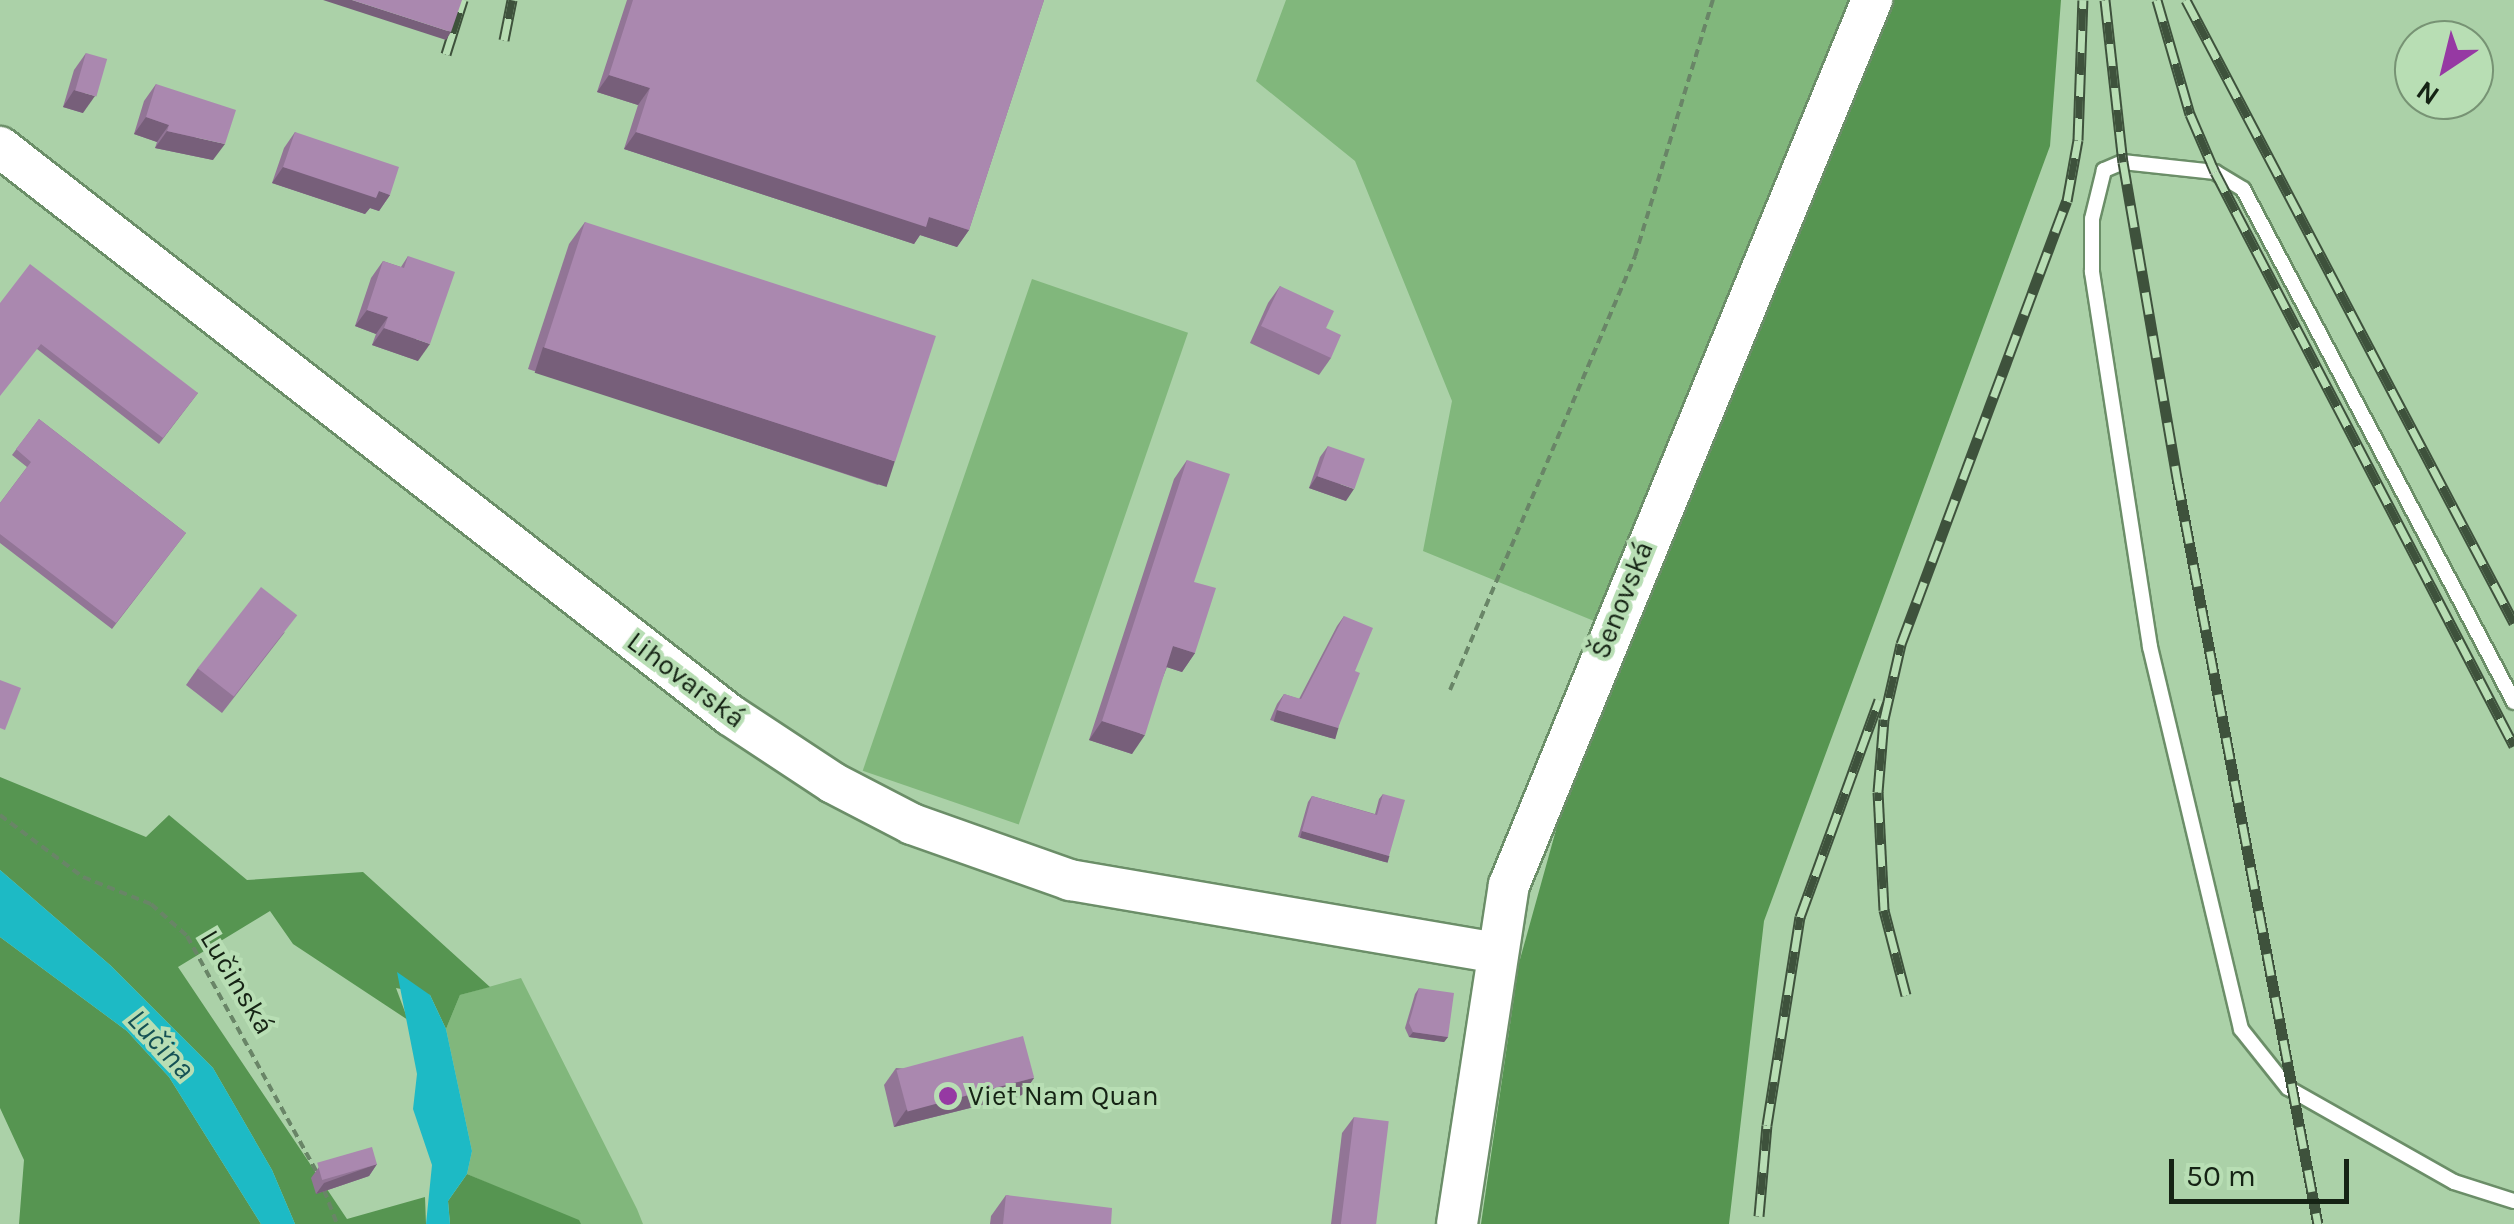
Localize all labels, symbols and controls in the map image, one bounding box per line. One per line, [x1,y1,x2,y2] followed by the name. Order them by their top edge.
[2394,20,2494,120] north arrow
[2410,74,2445,113] text: N
[1583,536,1661,664] street label: Šenovská
[620,625,752,735] street label: Lihovarská
[193,924,281,1040] street label: Lučinská
[120,1002,202,1086] water label: Lučina
[968,1079,1159,1113] place label: Viet Nam Quan
[937,1085,959,1107] marker: Viet Nam Quan
[2174,1139,2354,1201] scale bar
[2186,1158,2256,1194] text: 50 m

